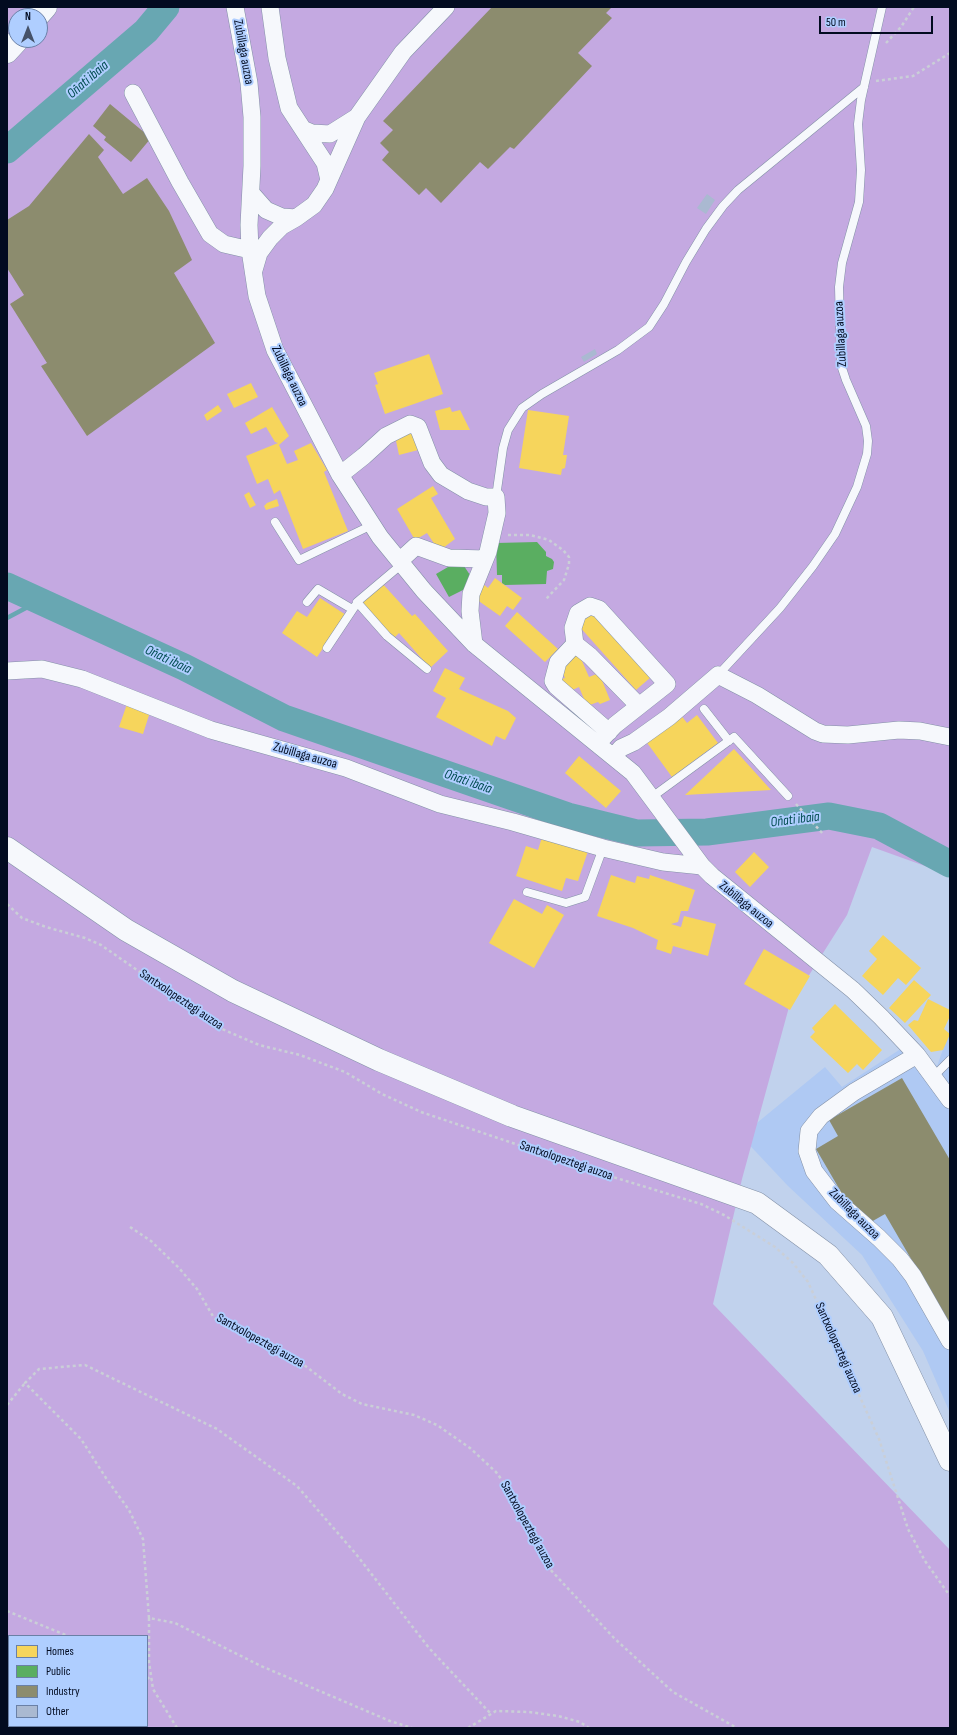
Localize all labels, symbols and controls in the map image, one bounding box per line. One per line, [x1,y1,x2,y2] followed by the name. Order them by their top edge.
[8,8,48,48] north arrow
[821,8,935,34] scale bar
[25,10,31,23] text: N
[826,15,846,30] text: 50 m
[230,18,256,86] street label: Zubillaga auzoa
[64,57,112,103] water label: Oñati ibaia
[831,301,851,367] street label: Zubillaga auzoa
[268,343,310,409] street label: Zubillaga auzoa
[142,642,194,678] water label: Oñati ibaia
[271,739,339,773] street label: Zubillaga auzoa
[442,766,494,798] water label: Oñati ibaia
[769,809,821,831] water label: Oñati ibaia
[716,878,776,932] street label: Zubillaga auzoa
[136,966,226,1034] street label: Santxolopeztegi auzoa
[517,1138,615,1184] street label: Santxolopeztegi auzoa
[825,1185,883,1243] street label: Zubillaga auzoa
[811,1300,865,1396] street label: Santxolopeztegi auzoa
[214,1311,306,1371] street label: Santxolopeztegi auzoa
[497,1479,557,1571] street label: Santxolopeztegi auzoa
[8,1635,148,1727] legend
[46,1644,74,1659] text: Homes
[46,1664,71,1679] text: Public
[46,1684,80,1699] text: Industry
[46,1704,69,1719] text: Other

